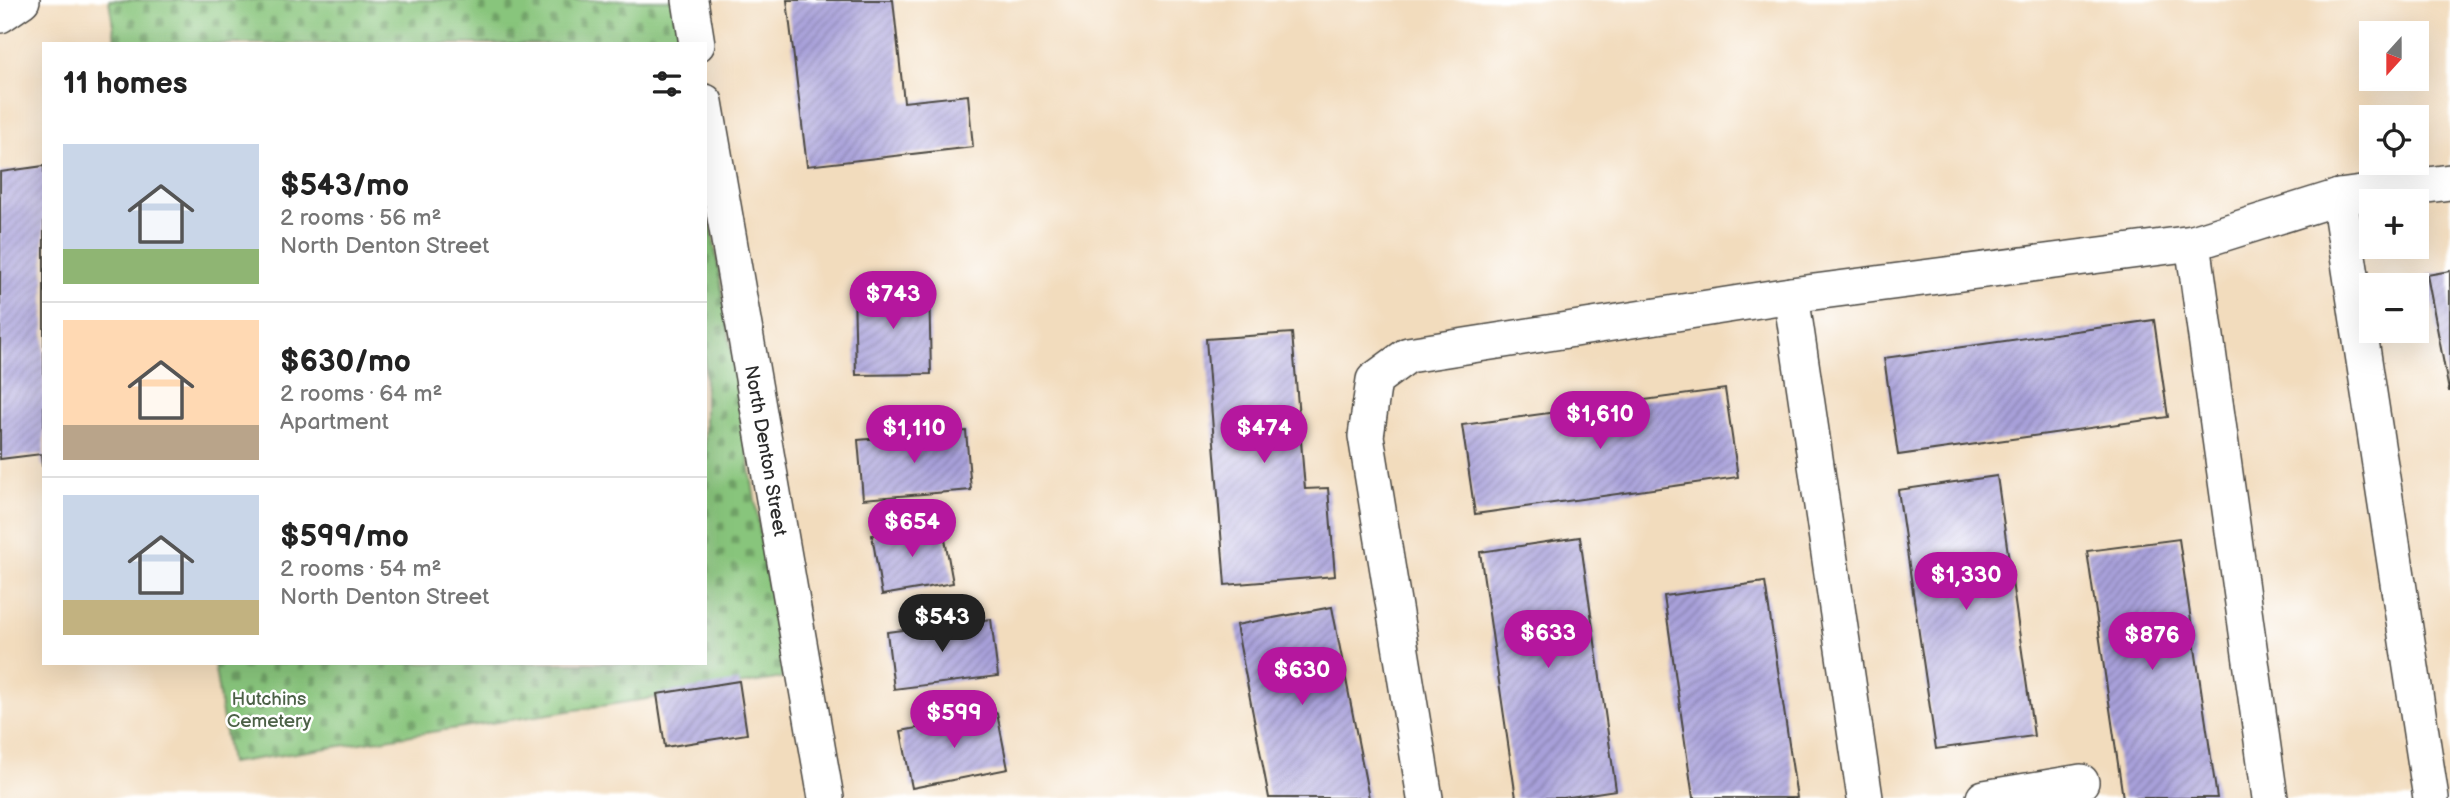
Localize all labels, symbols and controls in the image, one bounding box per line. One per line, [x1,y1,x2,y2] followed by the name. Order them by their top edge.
[2359,21,2429,91] north arrow
[2359,21,2429,343] map controls
[648,65,686,103] icon: filters
[63,66,187,102] text: 11 homes
[2359,105,2429,175] button: locate
[280,168,409,204] text: $543/mo
[119,172,203,256] icon: home
[2359,189,2429,259] button: +
[280,204,442,232] text: 2 rooms · 56 m²
[280,232,489,260] text: North Denton Street
[852,272,934,331] pin: $743
[2359,273,2429,343] button: −
[866,280,920,308] text: $743
[280,344,411,380] text: $630/mo
[119,348,203,432] icon: home
[739,364,792,538] street label: North Denton Street
[280,380,442,408] text: 2 rooms · 64 m²
[1543,392,1657,451] pin: $1,610
[1566,400,1634,428] text: $1,610
[857,406,971,465] pin: $1,110
[1223,406,1305,465] pin: $474
[280,408,389,436] text: Apartment
[882,414,946,442] text: $1,110
[1237,414,1291,442] text: $474
[871,500,953,559] pin: $654
[884,508,940,536] text: $654
[280,519,409,555] text: $599/mo
[119,523,203,607] icon: home
[1909,552,2023,612] pin: $1,330
[280,555,442,583] text: 2 rooms · 54 m²
[1930,561,2002,589] text: $1,330
[280,583,489,611] text: North Denton Street
[901,594,983,654] pin: $543
[914,603,970,631] text: $543
[1507,610,1589,670] pin: $633
[2111,612,2193,672] pin: $876
[1520,619,1576,647] text: $633
[2124,621,2180,649] text: $876
[1261,648,1343,707] pin: $630
[1274,656,1330,684] text: $630
[227,688,312,733] park label: Hutchins Cemetery
[913,690,995,750] pin: $599
[926,699,982,727] text: $599

